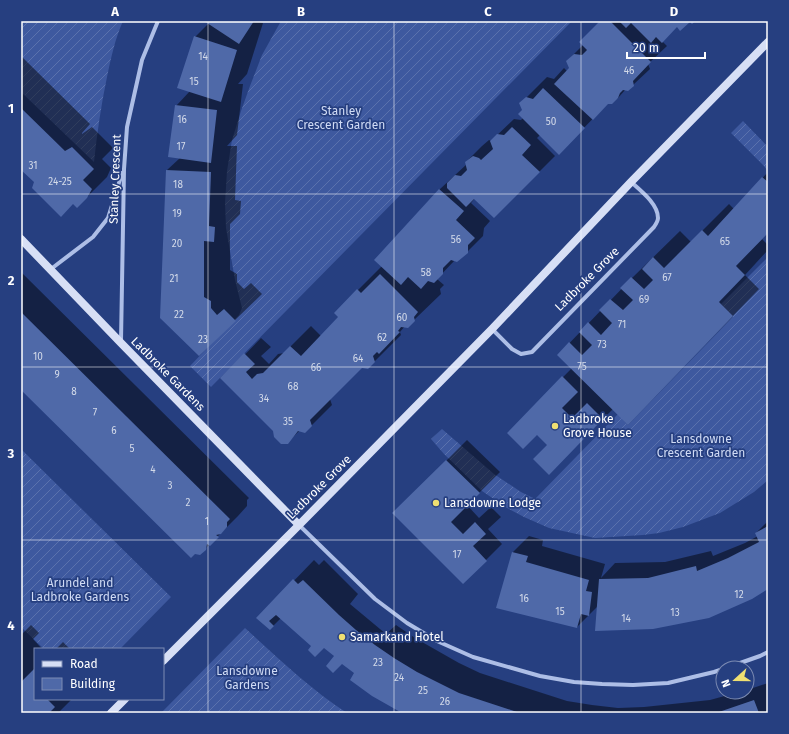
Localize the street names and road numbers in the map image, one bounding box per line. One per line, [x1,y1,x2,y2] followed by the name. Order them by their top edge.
[106,133,124,224] street label: Stanley Crescent
[552,244,622,314] street label: Ladbroke Grove
[128,334,208,414] street label: Ladbroke Gardens
[284,452,354,522] street label: Ladbroke Grove

